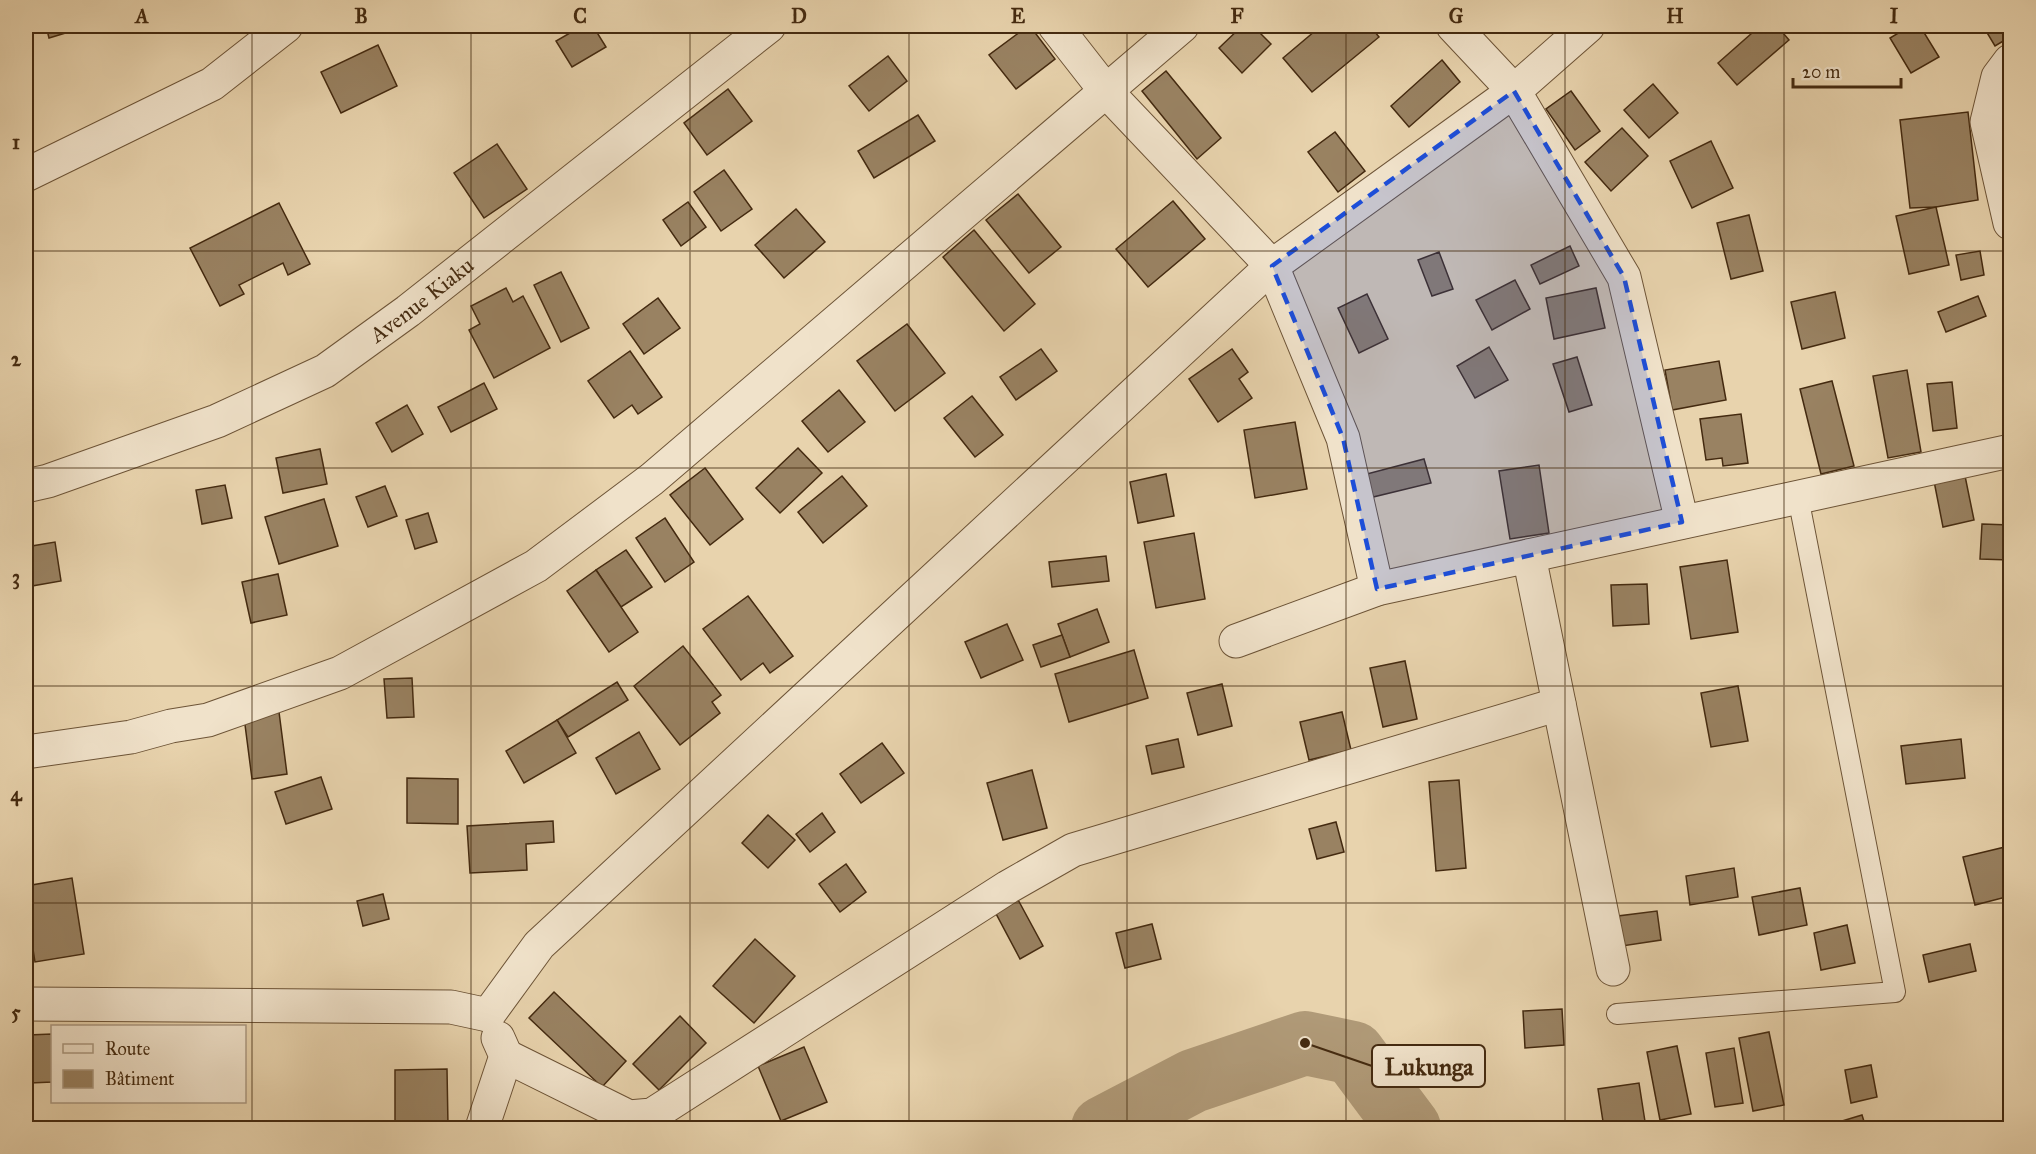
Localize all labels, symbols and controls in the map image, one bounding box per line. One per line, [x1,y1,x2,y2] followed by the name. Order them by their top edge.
[133,4,149,28] text: A
[354,4,368,28] text: B
[573,4,587,28] text: C
[791,4,807,28] text: D
[1011,4,1026,28] text: E
[1230,4,1244,28] text: F
[1449,4,1464,28] text: G
[1666,4,1684,28] text: H
[1890,4,1899,28] text: I
[1793,51,1901,89] scale bar
[1802,61,1840,83] text: 20 m
[12,130,20,154] text: 1
[364,251,479,349] street label: Avenue Kiaku
[11,347,22,371] text: 2
[12,565,20,590] text: 3
[10,782,22,807] text: 4
[11,1000,21,1024] text: 5
[51,1025,246,1103] legend
[105,1038,150,1060] text: Route
[1372,1045,1485,1087] callout: Lukunga
[1385,1052,1474,1082] text: Lukunga
[105,1068,175,1090] text: Bâtiment

